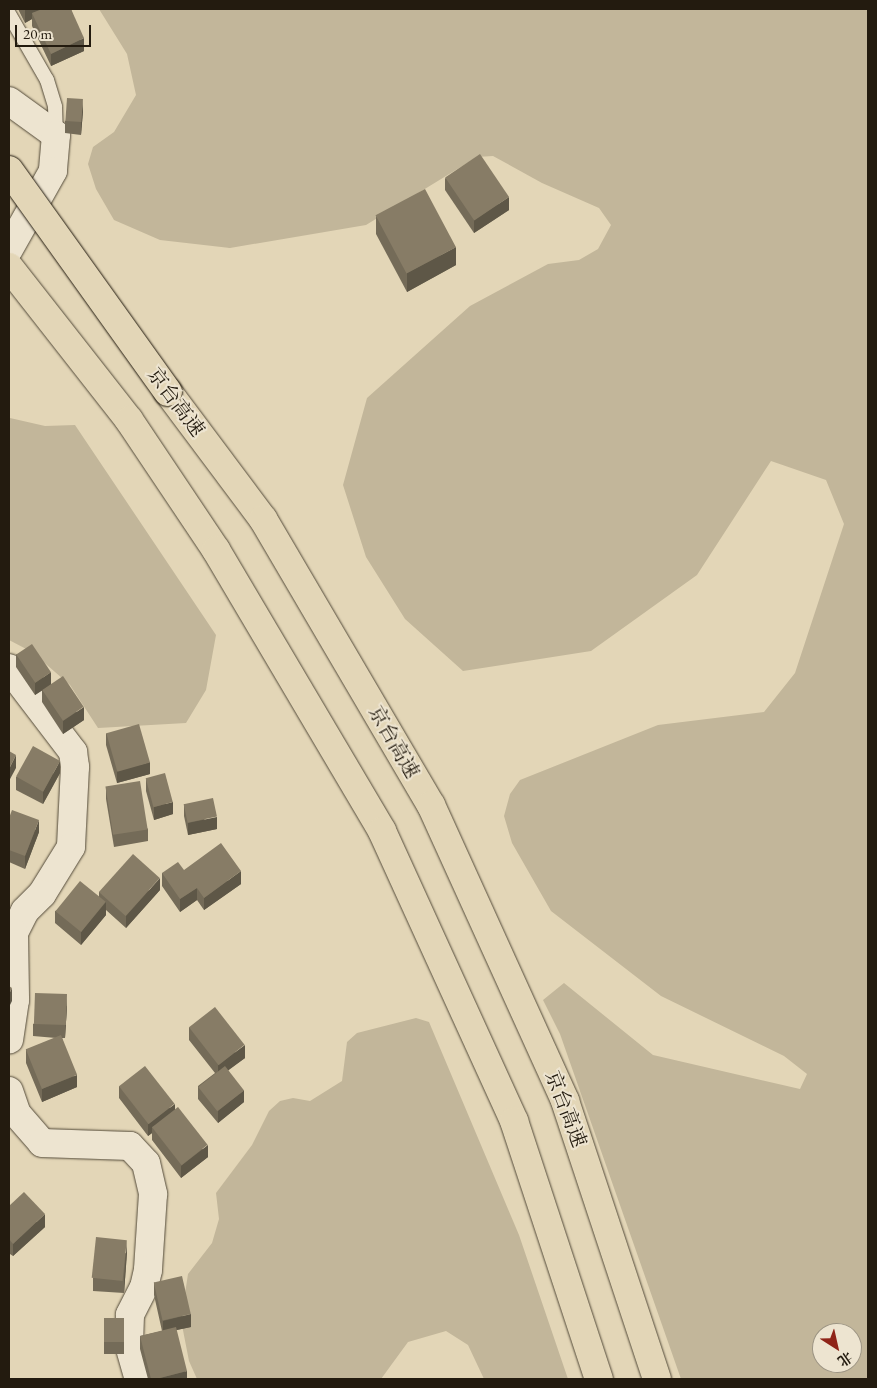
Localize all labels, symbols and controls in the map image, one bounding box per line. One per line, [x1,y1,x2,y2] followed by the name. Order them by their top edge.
[18,15,94,47] scale bar
[23,24,52,43] text: 20 m
[142,363,210,441] street label: 京台高速
[364,701,424,783] street label: 京台高速
[540,1067,592,1151] street label: 京台高速
[812,1323,862,1373] north arrow
[834,1348,856,1371] text: 北

